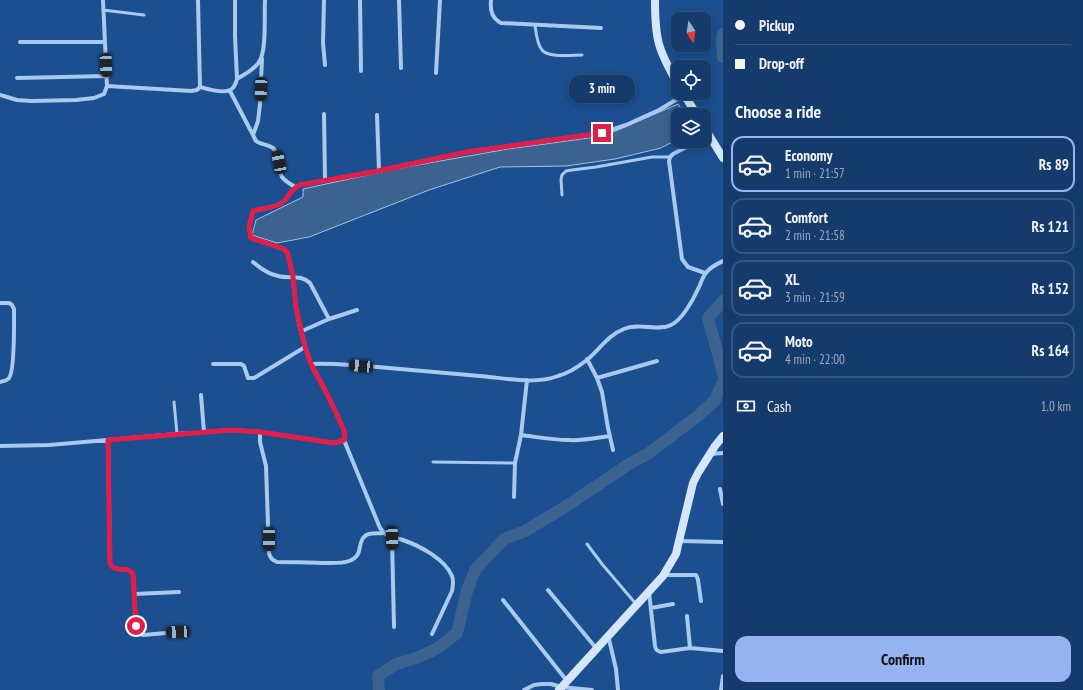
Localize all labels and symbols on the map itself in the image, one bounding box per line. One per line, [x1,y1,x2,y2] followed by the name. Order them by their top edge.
[671,12,711,52] north arrow
[100,53,112,77] car
[569,75,635,103] callout: 3 min
[255,77,267,101] car
[593,124,611,142] route end
[271,149,287,175] car
[349,359,373,373] car
[386,526,398,550] car
[263,527,275,551] car
[127,617,145,635] route start
[166,625,190,639] car

